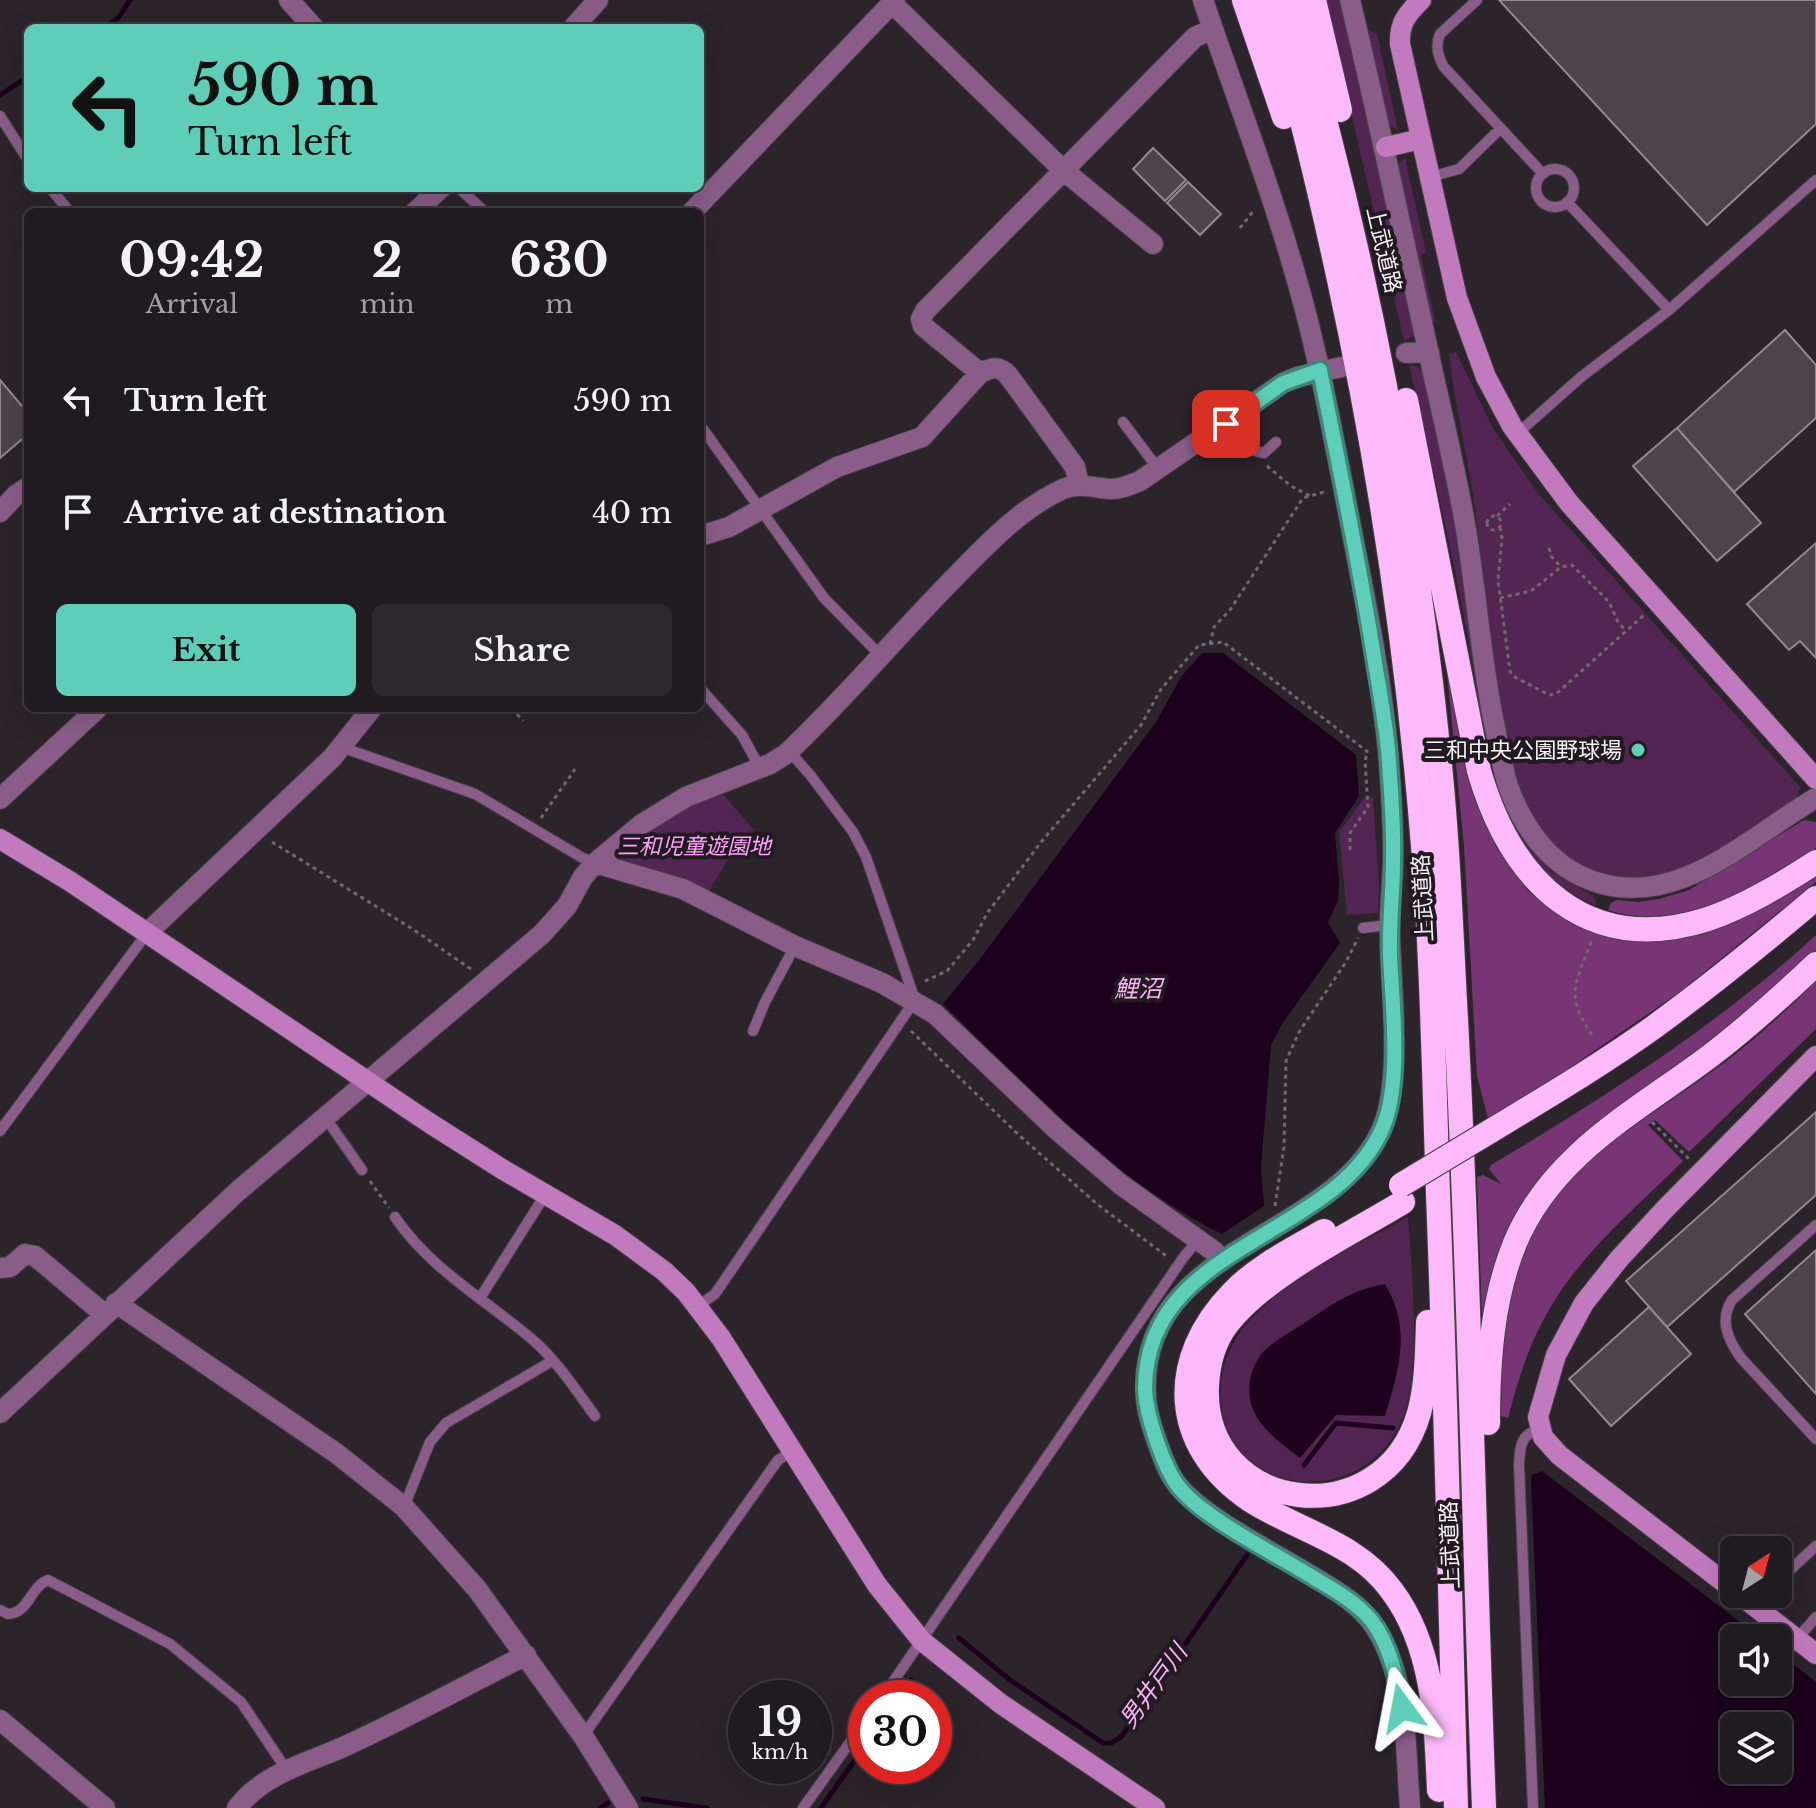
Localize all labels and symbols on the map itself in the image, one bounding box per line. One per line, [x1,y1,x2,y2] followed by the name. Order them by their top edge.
[1361,204,1407,296] street label: 上武道路
[1192,390,1260,458] pin
[1424,737,1622,764] place label: 三和中央公園野球場
[1629,741,1647,759] marker: 三和中央公園野球場
[617,833,773,860] park label: 三和児童遊園地
[1407,853,1439,943] street label: 上武道路
[1114,974,1165,1003] water label: 鯉沼
[1435,1501,1465,1589] street label: 上武道路
[1720,1536,1792,1608] north arrow
[1113,1636,1195,1733] water label: 男井戸川
[1360,1666,1444,1750] position arrow
[848,1680,952,1784] speed limit sign: 30

